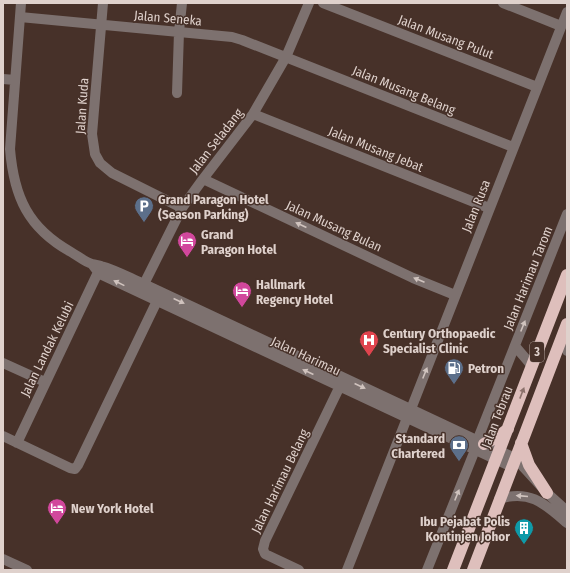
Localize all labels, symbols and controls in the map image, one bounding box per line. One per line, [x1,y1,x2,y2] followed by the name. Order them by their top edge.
[134,8,202,28] street label: Jalan Seneka
[396,12,497,62] street label: Jalan Musang Pulut
[350,63,458,118] street label: Jalan Musang Belang
[73,77,91,135] street label: Jalan Kuda
[186,105,247,176] street label: Jalan Seladang
[326,123,426,175] street label: Jalan Musang Jebat
[459,178,493,234] street label: Jalan Rusa
[158,192,269,222] place label: Grand Paragon Hotel (Season Parking)
[133,195,155,223] parking icon: Grand Paragon Hotel (Season Parking)
[284,197,384,255] street label: Jalan Musang Bulan
[295,222,307,228] one-way arrow
[500,224,556,332] street label: Jalan Harimau Tarom
[201,227,277,257] place label: Grand Paragon Hotel
[176,230,198,258] hotel icon: Grand Paragon Hotel
[256,277,334,307] place label: Hallmark Regency Hotel
[413,277,424,283] one-way arrow
[113,280,124,286] one-way arrow
[231,280,253,308] hotel icon: Hallmark Regency Hotel
[173,298,185,304] one-way arrow
[17,299,77,399] street label: Jalan Landak Kelubi
[520,320,526,332] one-way arrow
[383,326,496,356] place label: Century Orthopaedic Specialist Clinic
[358,329,380,357] hospital icon: Century Orthopaedic Specialist Clinic
[269,333,343,379] street label: Jalan Harimau
[530,342,544,362] road number: 3
[443,357,465,385] fuel station icon: Petron
[468,361,504,376] place label: Petron
[422,367,428,379] one-way arrow
[303,369,314,375] one-way arrow
[355,383,366,389] one-way arrow
[478,384,516,450] street label: Jalan Tebrau
[519,386,525,398] one-way arrow
[248,426,312,535] street label: Jalan Harimau Belang
[391,431,445,461] place label: Standard Chartered
[448,434,470,462] bank icon: Standard Chartered
[455,488,461,500] one-way arrow
[516,493,528,500] one-way arrow
[46,497,68,525] hotel icon: New York Hotel
[71,501,154,516] place label: New York Hotel
[420,514,510,544] place label: Ibu Pejabat Polis Kontinjen Johor
[513,517,535,545] building icon: Ibu Pejabat Polis Kontinjen Johor

